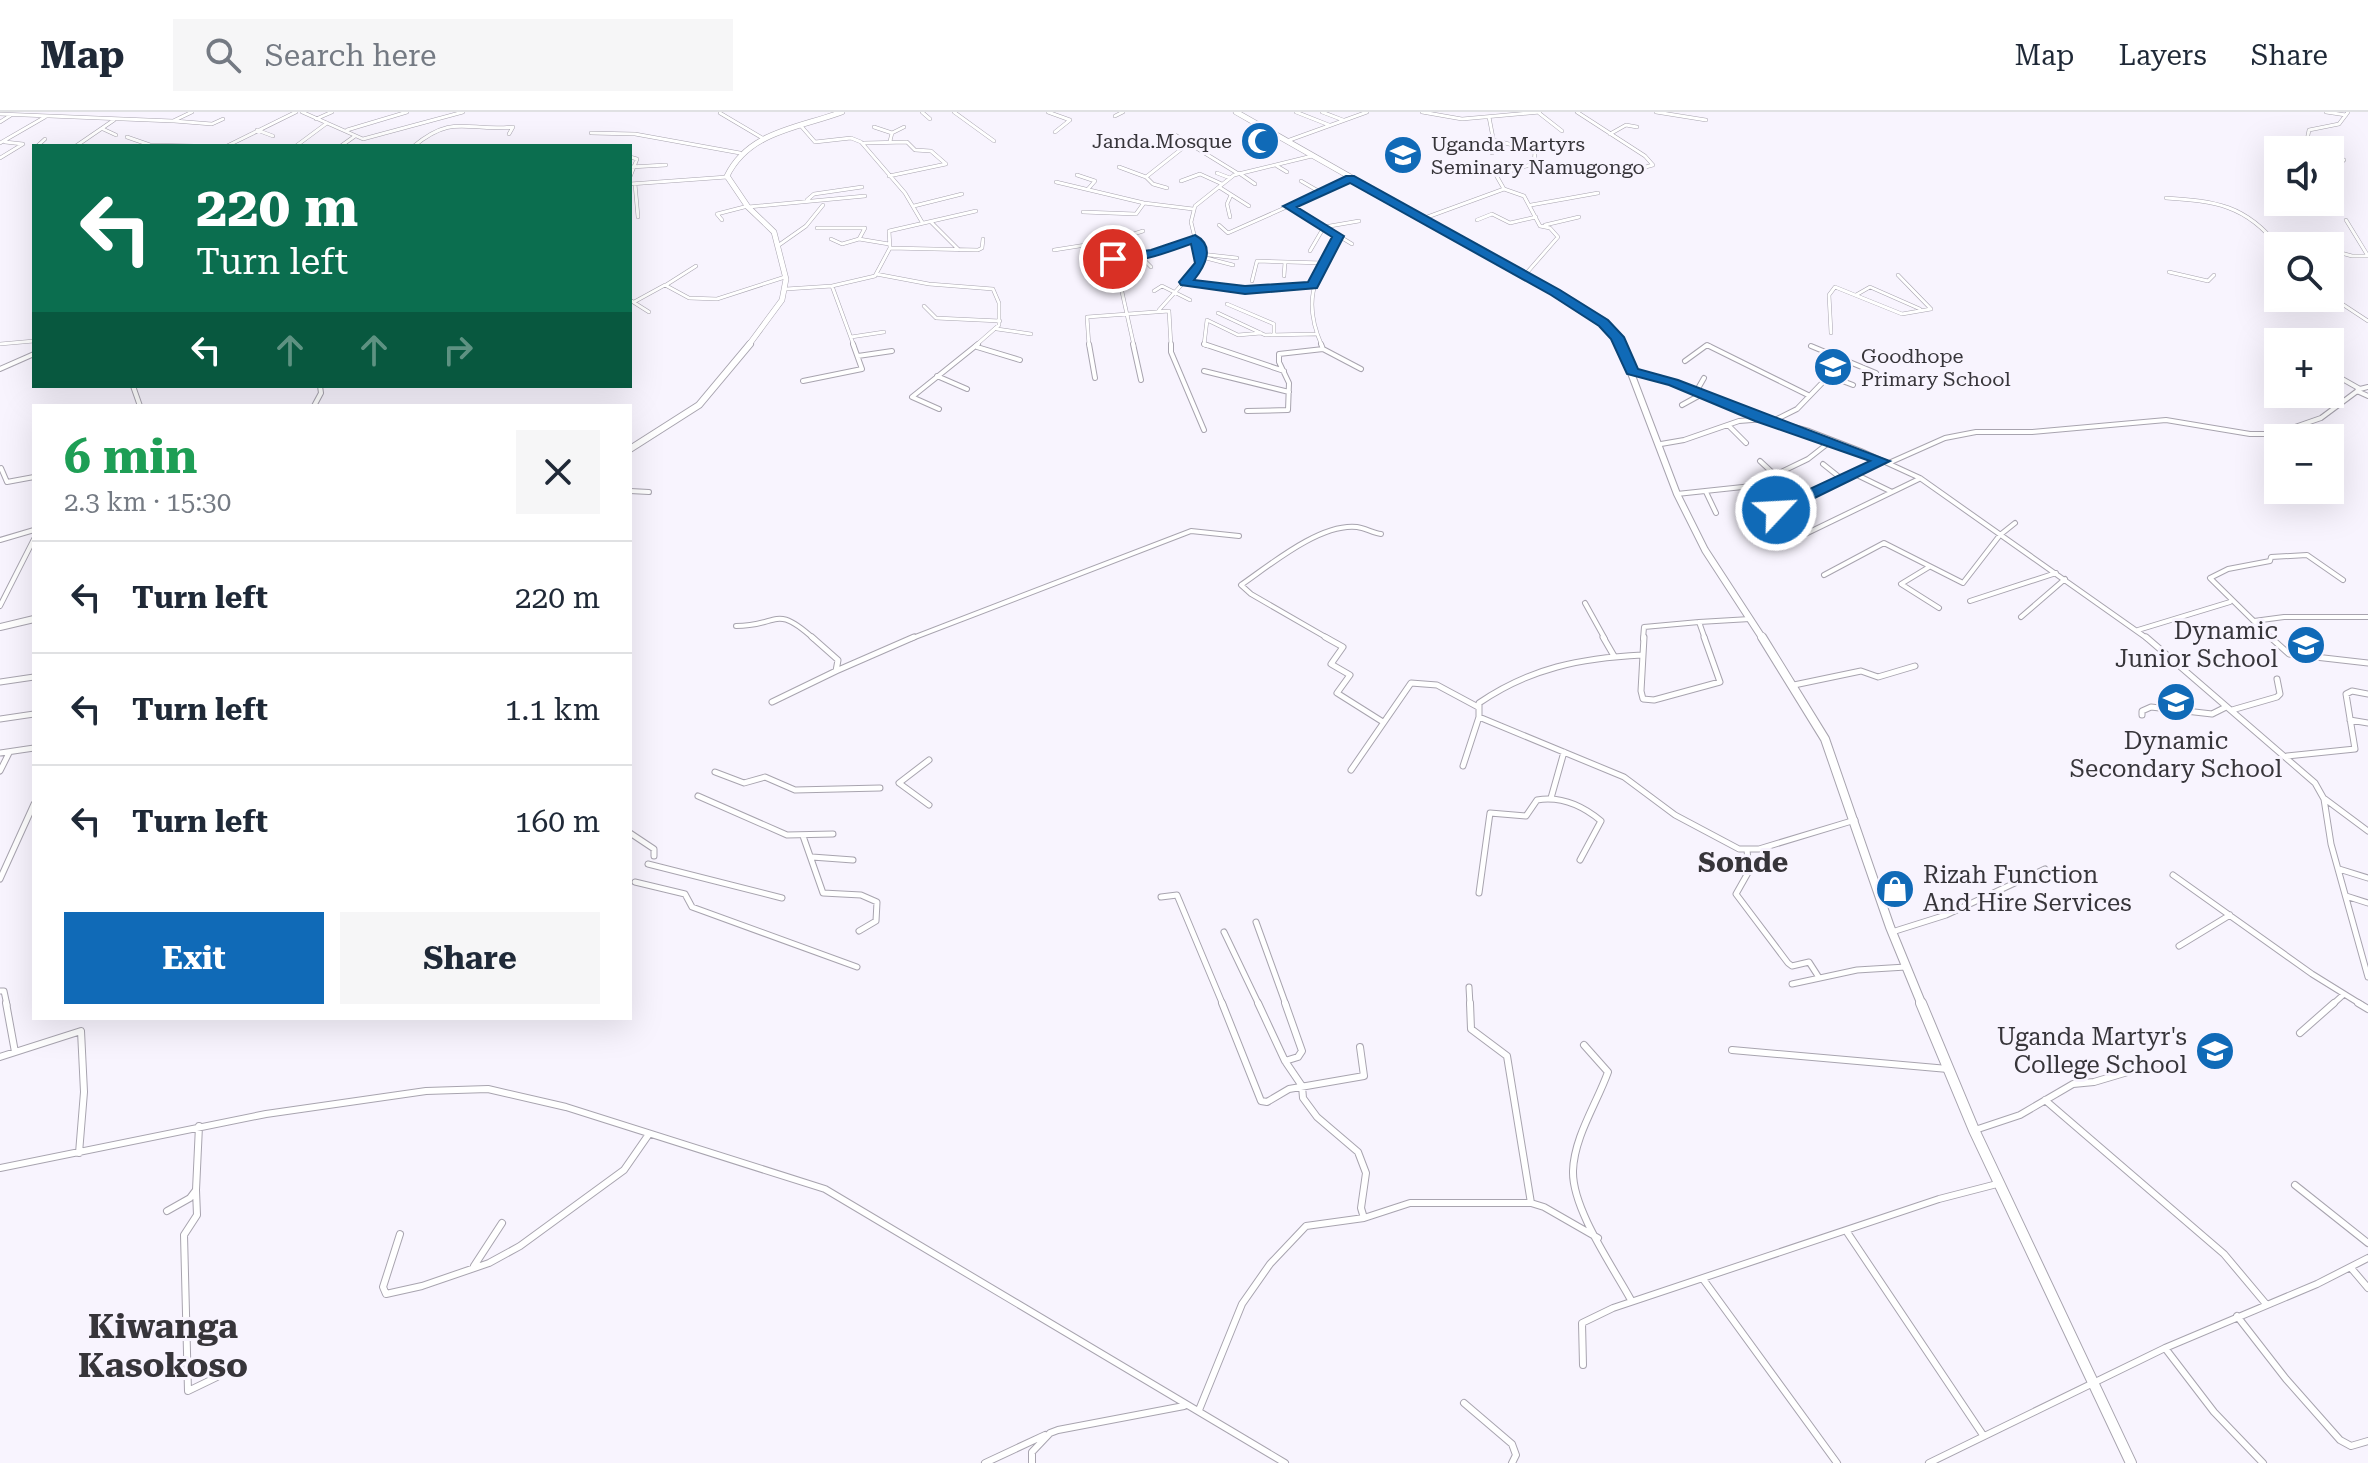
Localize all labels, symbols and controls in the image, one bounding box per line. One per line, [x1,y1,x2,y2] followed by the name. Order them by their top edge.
[173,19,733,91] search box
[40,33,125,77] text: Map
[201,33,245,77] icon: search
[265,38,437,73] text: Search here
[2015,39,2074,72] text: Map
[2118,39,2207,72] text: Layers
[2251,39,2328,72] text: Share
[1239,120,1281,162] mosque icon: Janda.Mosque
[1092,129,1232,153] place label: Janda.Mosque
[1431,132,1645,179] place label: Uganda Martyrs Seminary Namugongo
[1382,134,1424,176] school or university icon: Uganda Martyrs Seminary Namugongo
[2264,136,2344,504] map controls
[2264,136,2344,216] button: sound
[196,174,358,240] text: 220 m
[64,176,168,280] icon: left
[1079,225,1147,293] pin
[2264,232,2344,312] button: search
[1091,237,1135,281] icon: arrive
[196,241,348,283] text: Turn left
[184,328,228,372] icon: left
[268,328,312,372] icon: ahead
[352,328,396,372] icon: ahead
[436,328,480,372] icon: right
[2264,328,2344,408] button: +
[1861,344,2011,391] place label: Goodhope Primary School
[1812,346,1854,388] school or university icon: Goodhope Primary School
[2264,424,2344,504] button: −
[64,429,197,485] text: 6 min
[516,430,600,514] button: close
[1734,468,1818,552] position arrow
[64,487,231,517] text: 2.3 km · 15:30
[64,575,108,619] icon: left
[132,580,268,615] text: Turn left
[515,580,600,615] text: 220 m
[2115,617,2278,673] place label: Dynamic Junior School
[2285,624,2327,666] school or university icon: Dynamic Junior School
[2155,681,2197,723] school or university icon: Dynamic Secondary School
[64,687,108,731] icon: left
[132,692,268,727] text: Turn left
[505,692,600,727] text: 1.1 km
[2070,727,2282,783] place label: Dynamic Secondary School
[64,799,108,843] icon: left
[132,804,268,839] text: Turn left
[515,804,600,839] text: 160 m
[1698,846,1788,879] district label: Sonde
[1923,861,2132,917] place label: Rizah Function And Hire Services
[1874,868,1916,910] shop icon: Rizah Function And Hire Services
[64,912,324,1004] button: Exit
[340,912,600,1004] button: Share
[1997,1023,2187,1079] place label: Uganda Martyr's College School
[2194,1030,2236,1072] school or university icon: Uganda Martyr's College School
[78,1306,248,1385] district label: Kiwanga Kasokoso

